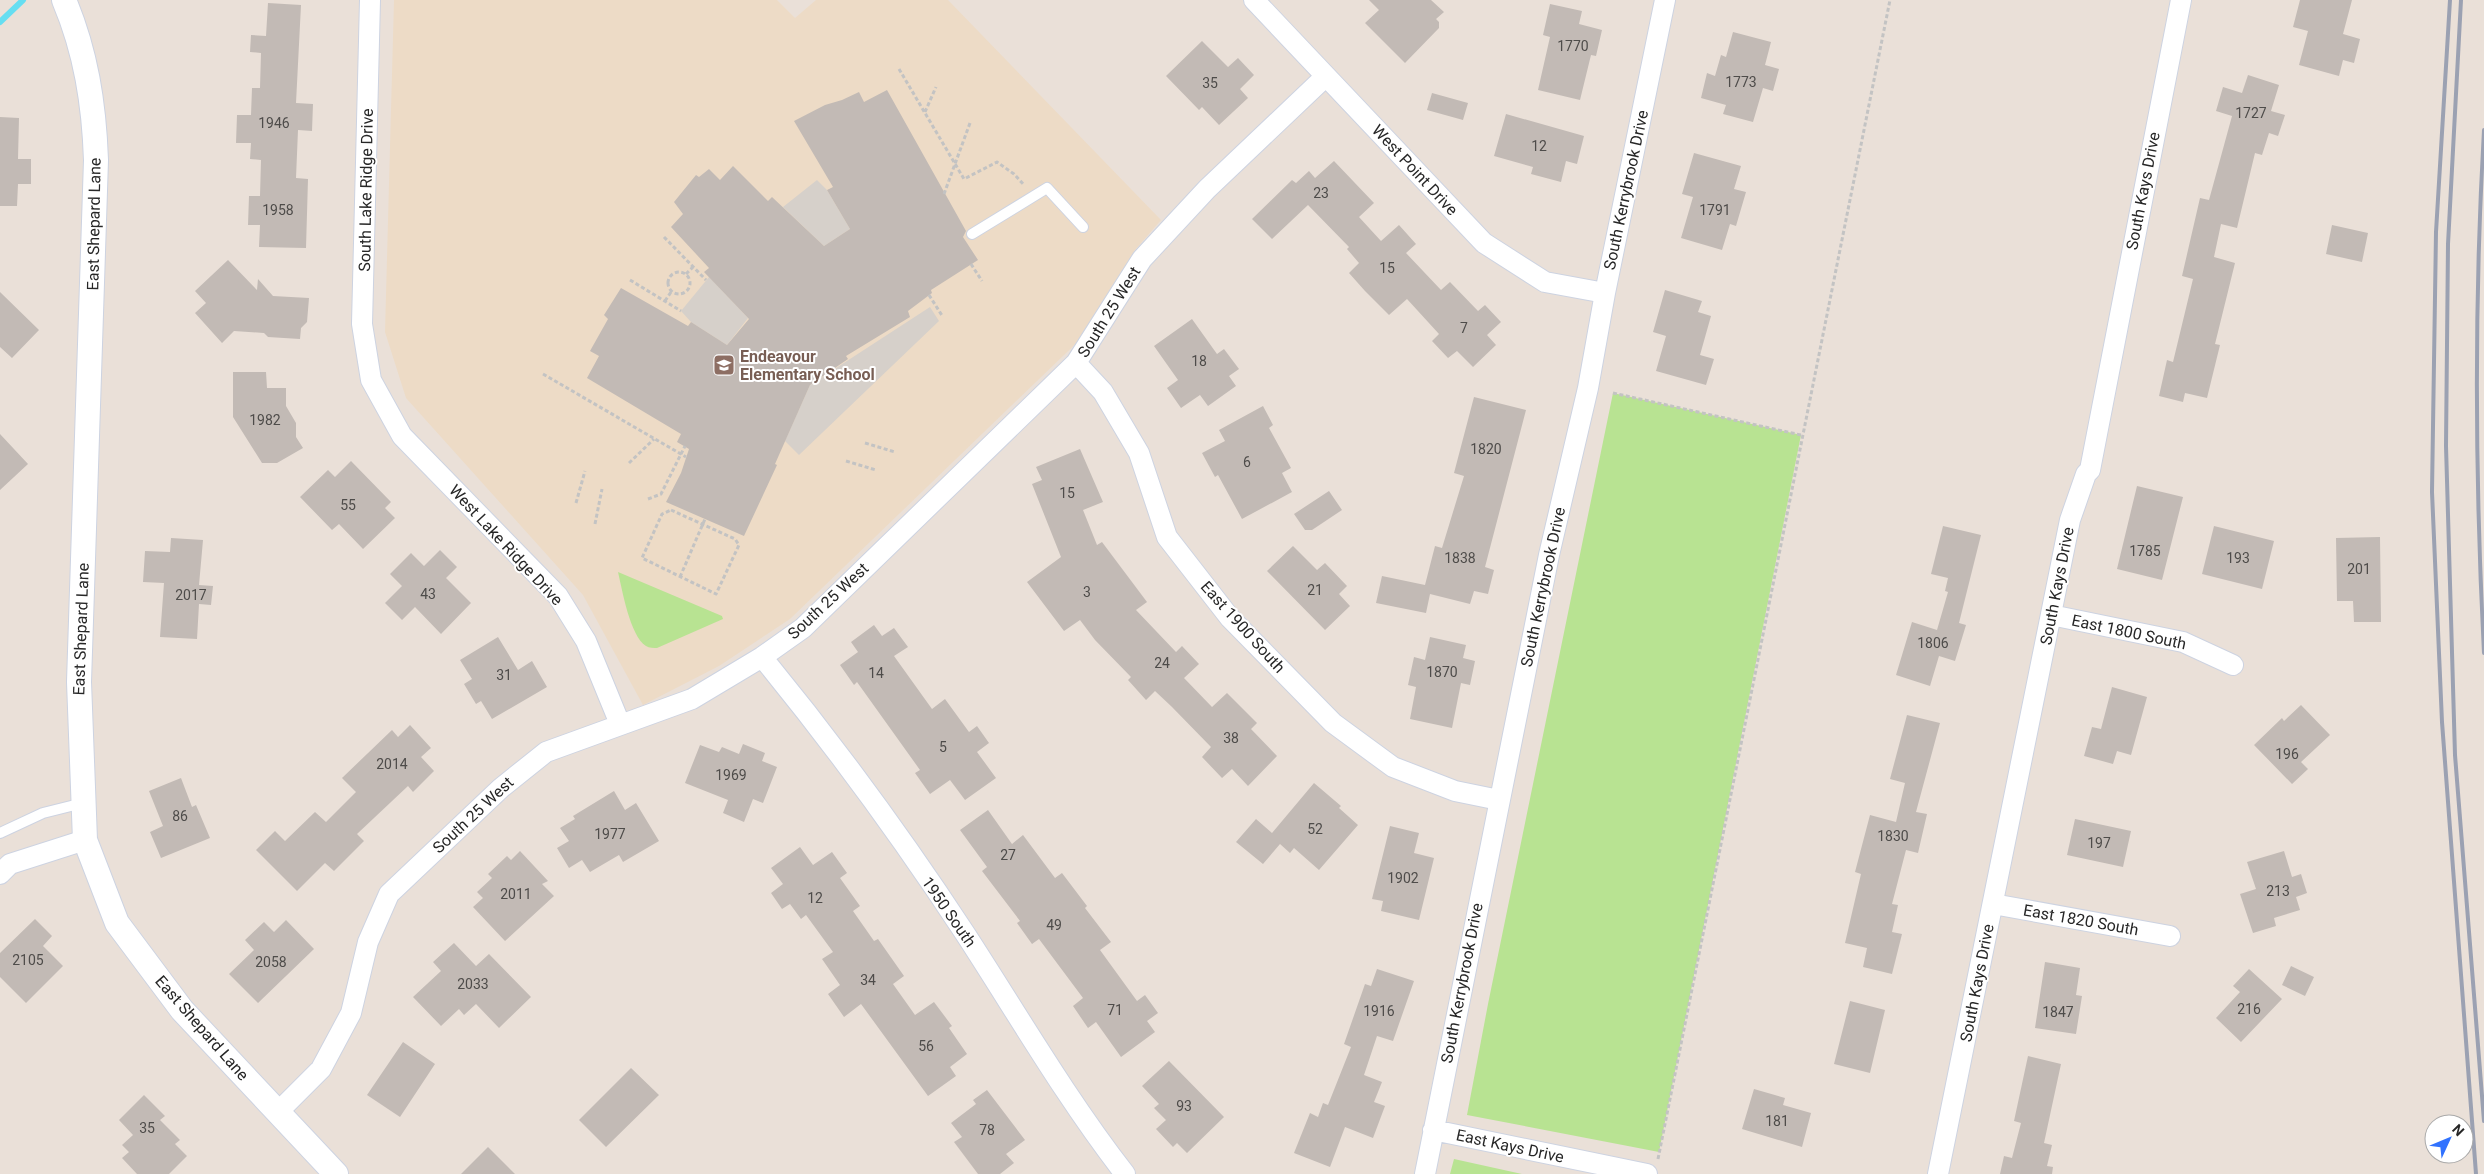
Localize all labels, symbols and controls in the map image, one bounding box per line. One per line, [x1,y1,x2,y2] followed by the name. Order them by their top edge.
[1557,38,1589,54] house number: 1770
[1725,74,1757,90] house number: 1773
[1202,75,1218,91] house number: 35
[2235,105,2267,121] house number: 1727
[355,108,377,272] street label: South Lake Ridge Drive
[1600,108,1652,272] street label: South Kerrybrook Drive
[258,115,290,131] house number: 1946
[1368,121,1462,219] street label: West Point Drive
[2122,130,2164,252] street label: South Kays Drive
[1531,138,1547,154] house number: 12
[83,158,105,290] street label: East Shepard Lane
[1313,185,1329,201] house number: 23
[262,202,294,218] house number: 1958
[1699,202,1731,218] house number: 1791
[1379,260,1395,276] house number: 15
[1074,263,1144,361] street label: South 25 West
[1460,320,1468,336] house number: 7
[740,347,875,384] place label: Endeavour Elementary School
[712,353,736,377] school or university icon: Endeavour Elementary School
[1191,353,1207,369] house number: 18
[249,412,281,428] house number: 1982
[1470,441,1502,457] house number: 1820
[1243,454,1251,470] house number: 6
[445,481,567,609] street label: West Lake Ridge Drive
[1059,485,1075,501] house number: 15
[340,497,356,513] house number: 55
[1517,505,1569,669] street label: South Kerrybrook Drive
[2036,525,2078,647] street label: South Kays Drive
[2129,543,2161,559] house number: 1785
[1444,550,1476,566] house number: 1838
[2226,550,2250,566] house number: 193
[784,559,872,643] street label: South 25 West
[2347,561,2371,577] house number: 201
[69,562,93,696] street label: East Shepard Lane
[1197,577,1289,677] street label: East 1900 South
[1307,582,1323,598] house number: 21
[1083,584,1091,600] house number: 3
[420,586,436,602] house number: 43
[175,587,207,603] house number: 2017
[2070,611,2188,653] street label: East 1800 South
[1917,635,1949,651] house number: 1806
[1154,655,1170,671] house number: 24
[1426,664,1458,680] house number: 1870
[868,665,884,681] house number: 14
[496,667,512,683] house number: 31
[1223,730,1239,746] house number: 38
[939,739,947,755] house number: 5
[2275,746,2299,762] house number: 196
[376,756,408,772] house number: 2014
[715,767,747,783] house number: 1969
[429,773,517,857] street label: South 25 West
[172,808,188,824] house number: 86
[1307,821,1323,837] house number: 52
[594,826,626,842] house number: 1977
[1877,828,1909,844] house number: 1830
[2087,835,2111,851] house number: 197
[1000,847,1016,863] house number: 27
[1387,870,1419,886] house number: 1902
[918,873,980,951] street label: 1950 South
[2266,883,2290,899] house number: 213
[500,886,532,902] house number: 2011
[807,890,823,906] house number: 12
[1437,901,1487,1065] street label: South Kerrybrook Drive
[2022,901,2140,939] street label: East 1820 South
[1046,917,1062,933] house number: 49
[1956,922,1998,1044] street label: South Kays Drive
[12,952,44,968] house number: 2105
[255,954,287,970] house number: 2058
[151,972,253,1084] street label: East Shepard Lane
[860,972,876,988] house number: 34
[457,976,489,992] house number: 2033
[2237,1001,2261,1017] house number: 216
[1107,1002,1123,1018] house number: 71
[1363,1003,1395,1019] house number: 1916
[2042,1004,2074,1020] house number: 1847
[918,1038,934,1054] house number: 56
[1176,1098,1192,1114] house number: 93
[1765,1113,1789,1129] house number: 181
[2424,1114,2474,1164] north arrow
[139,1120,155,1136] house number: 35
[2449,1121,2468,1139] text: N
[979,1122,995,1138] house number: 78
[1454,1125,1566,1167] street label: East Kays Drive

